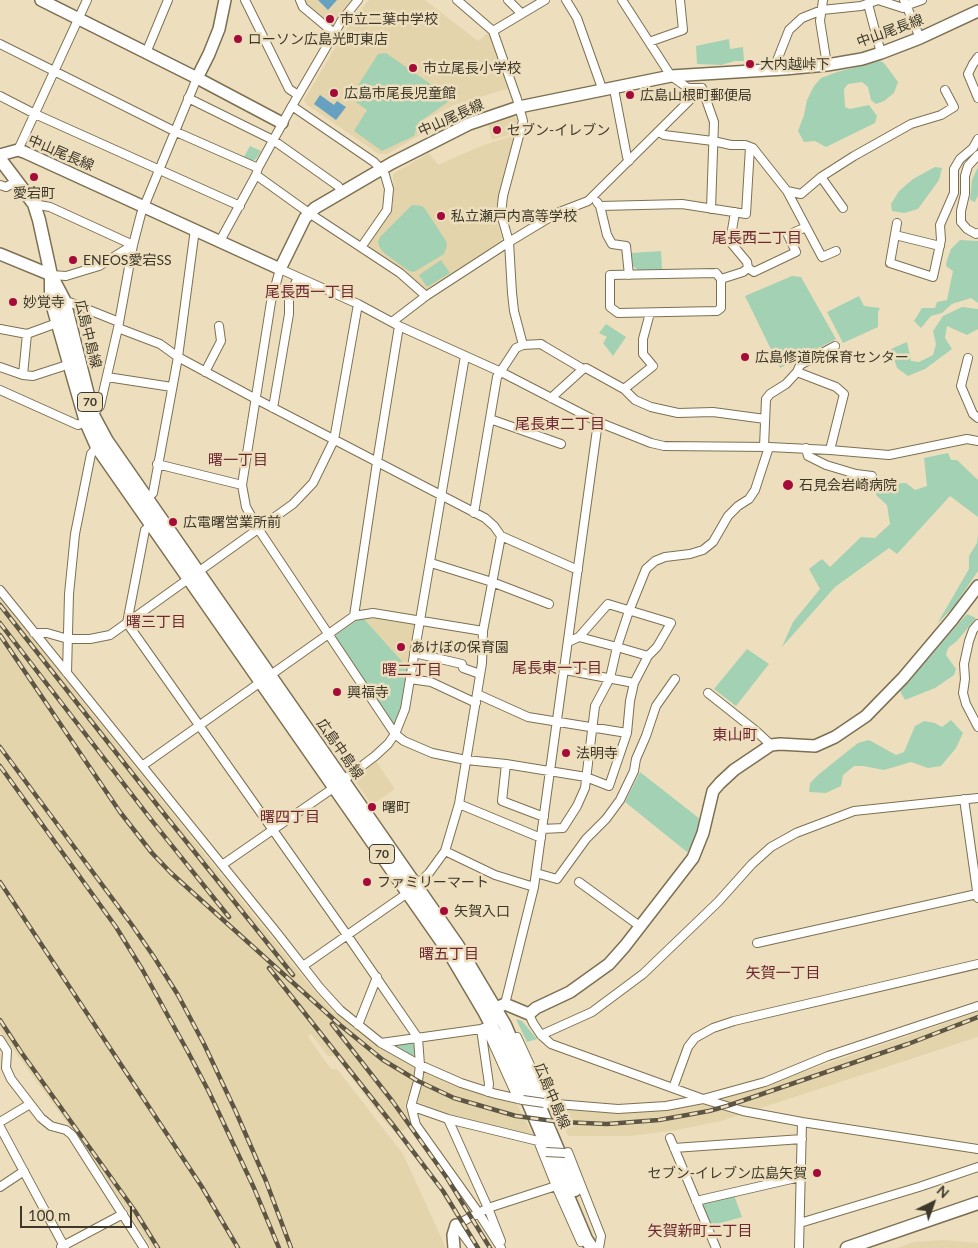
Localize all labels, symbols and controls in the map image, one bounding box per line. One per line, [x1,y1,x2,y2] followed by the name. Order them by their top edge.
[340,11,438,27] place label: 市立二葉中学校
[854,11,926,51] street label: 中山尾長線
[324,13,336,25] marker: 市立二葉中学校
[248,31,388,47] place label: ローソン広島光町東店
[232,33,244,45] marker: ローソン広島光町東店
[760,56,830,72] place label: 大内越峠下
[744,58,756,70] marker: 大内越峠下
[423,60,521,76] place label: 市立尾長小学校
[407,62,419,74] marker: 市立尾長小学校
[344,85,456,101] place label: 広島市尾長児童館
[328,87,340,99] marker: 広島市尾長児童館
[640,87,752,103] place label: 広島山根町郵便局
[624,89,636,101] marker: 広島山根町郵便局
[416,96,486,140] street label: 中山尾長線
[507,122,610,138] place label: セブン-イレブン
[491,124,503,136] marker: セブン-イレブン
[26,132,96,174] street label: 中山尾長線
[28,171,40,183] marker: 愛宕町
[13,185,55,201] place label: 愛宕町
[451,208,577,224] place label: 私立瀬戸内高等学校
[435,210,447,222] marker: 私立瀬戸内高等学校
[712,229,802,247] district label: 尾長西二丁目
[83,252,172,268] place label: ENEOS愛宕SS
[67,254,79,266] marker: ENEOS愛宕SS
[265,283,355,301] district label: 尾長西一丁目
[23,294,65,310] place label: 妙覚寺
[7,296,19,308] marker: 妙覚寺
[71,298,105,370] street label: 広島中島線
[755,349,909,365] place label: 広島修道院保育センター
[739,351,751,363] marker: 広島修道院保育センター
[78,392,102,412] road number: 70
[515,415,605,433] district label: 尾長東二丁目
[208,451,268,469] district label: 曙一丁目
[799,477,897,493] place label: 石見会岩崎病院
[781,478,795,492] marker: 石見会岩崎病院
[183,514,281,530] place label: 広電曙営業所前
[167,516,179,528] marker: 広電曙営業所前
[126,613,186,631] district label: 曙三丁目
[411,639,509,655] place label: あけぼの保育園
[395,641,407,653] marker: あけぼの保育園
[512,659,602,677] district label: 尾長東一丁目
[382,661,442,679] district label: 曙二丁目
[347,684,389,700] place label: 興福寺
[331,686,343,698] marker: 興福寺
[313,716,367,782] street label: 広島中島線
[713,726,757,744] district label: 東山町
[576,745,618,761] place label: 法明寺
[560,747,572,759] marker: 法明寺
[382,799,410,815] place label: 曙町
[366,801,378,813] marker: 曙町
[260,808,320,826] district label: 曙四丁目
[370,844,394,864] road number: 70
[377,874,489,890] place label: ファミリーマート
[361,876,373,888] marker: ファミリーマート
[454,903,510,919] place label: 矢賀入口
[438,905,450,917] marker: 矢賀入口
[419,945,479,963] district label: 曙五丁目
[746,964,820,982] district label: 矢賀一丁目
[531,1061,573,1131] street label: 広島中島線
[648,1165,807,1181] place label: セブン-イレブン広島矢賀
[811,1167,823,1179] marker: セブン-イレブン広島矢賀
[908,1178,958,1228] north arrow
[934,1182,953,1201] text: N
[22,1196,135,1228] scale bar
[28,1206,70,1224] text: 100 m
[648,1222,752,1240] district label: 矢賀新町二丁目

